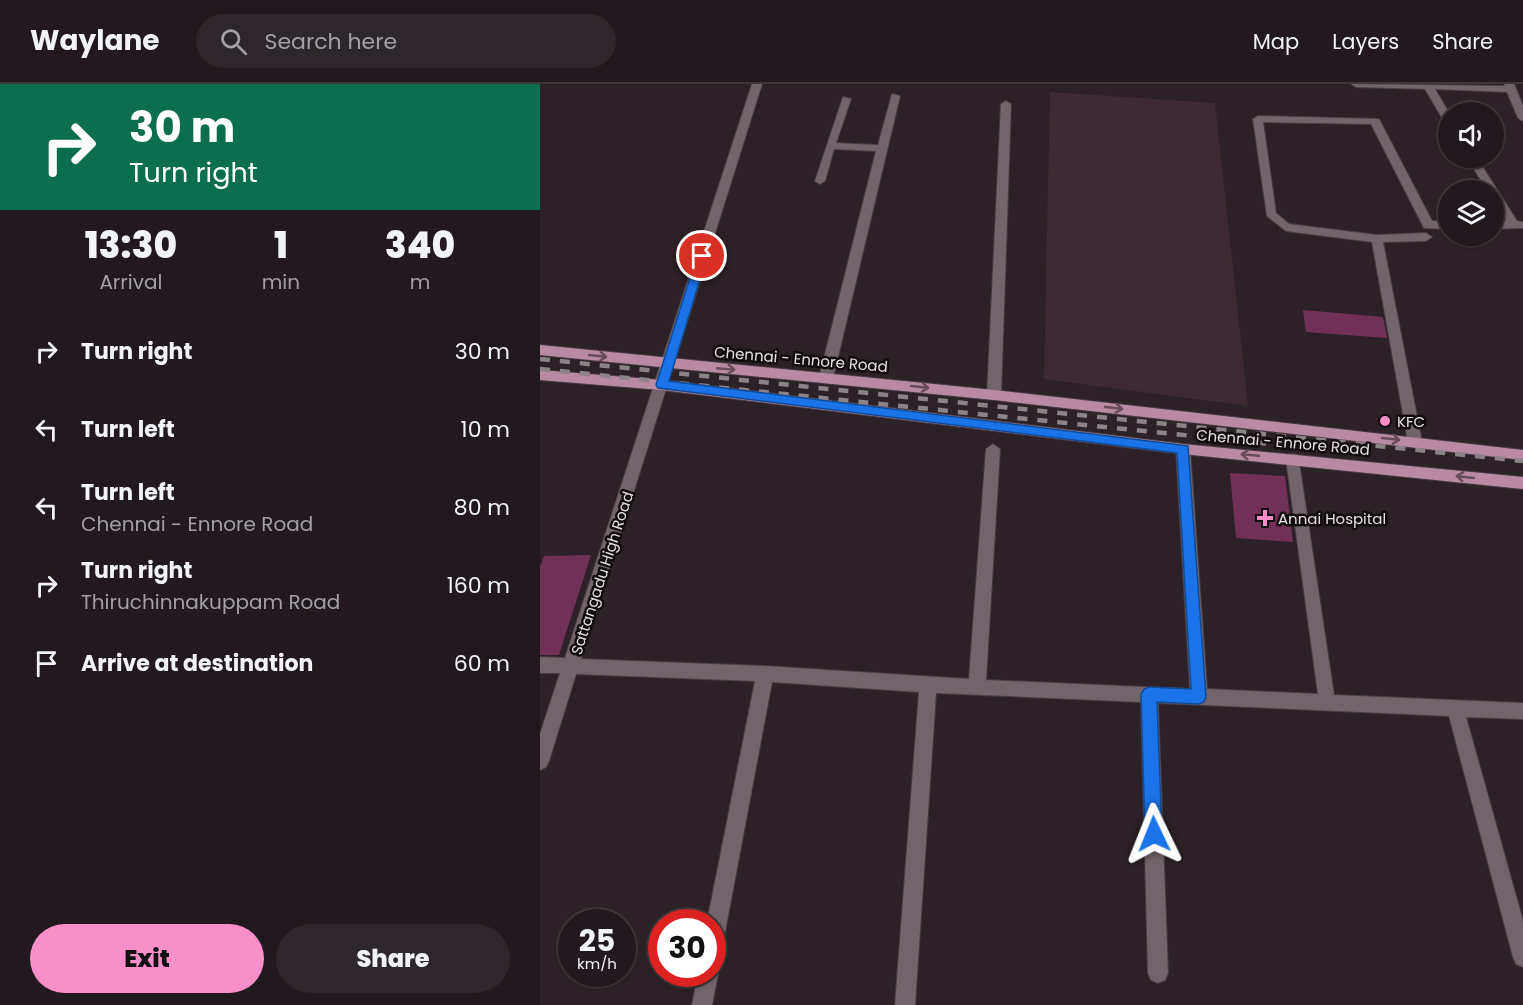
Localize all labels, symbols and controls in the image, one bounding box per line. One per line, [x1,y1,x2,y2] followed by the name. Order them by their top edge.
[196,14,616,68] search box
[30,21,160,60] text: Waylane
[217,25,250,58] icon: search
[265,26,397,57] text: Search here
[1253,27,1299,56] text: Map
[1332,27,1399,56] text: Layers
[1432,27,1493,56] text: Share
[129,98,235,157] text: 30 m
[1438,102,1504,246] map controls
[1438,102,1504,168] button: sound
[30,108,108,186] icon: right
[129,154,258,191] text: Turn right
[1438,180,1504,246] button: layers
[85,220,177,271] text: 13:30
[274,220,288,271] text: 1
[385,220,455,271] text: 340
[676,230,727,281] pin
[685,239,718,272] icon: arrive
[99,268,162,296] text: Arrival
[262,268,300,296] text: min
[410,268,430,296] text: m
[30,335,63,368] icon: right
[81,336,192,367] text: Turn right
[455,336,510,367] text: 30 m
[713,341,889,377] street label: Chennai - Ennore Road
[588,351,608,362] one-way arrow
[715,364,735,375] one-way arrow
[910,382,929,393] one-way arrow
[1103,403,1123,414] one-way arrow
[1397,411,1425,432] place label: KFC
[30,413,63,446] icon: left
[81,414,175,445] text: Turn left
[461,414,510,445] text: 10 m
[1378,414,1392,428] marker: KFC
[1195,424,1371,460] street label: Chennai - Ennore Road
[1381,434,1401,445] one-way arrow
[1240,449,1260,460] one-way arrow
[1455,471,1475,482] one-way arrow
[81,477,175,508] text: Turn left
[566,489,638,657] street label: Sattangadu High Road
[30,491,63,524] icon: left
[454,492,510,523] text: 80 m
[1278,508,1386,529] place label: Annai Hospital
[1256,509,1274,527] marker: Annai Hospital
[81,510,313,538] text: Chennai - Ennore Road
[81,555,192,586] text: Turn right
[30,569,63,602] icon: right
[447,570,510,601] text: 160 m
[81,588,340,616] text: Thiruchinnakuppam Road
[30,647,63,680] icon: arrive
[81,648,313,679] text: Arrive at destination
[454,648,510,679] text: 60 m
[1122,802,1186,866] position arrow
[648,909,726,987] speed limit sign: 30
[579,919,615,962] text: 25
[30,924,264,993] button: Exit
[276,924,510,993] button: Share
[577,953,617,974] text: km/h

